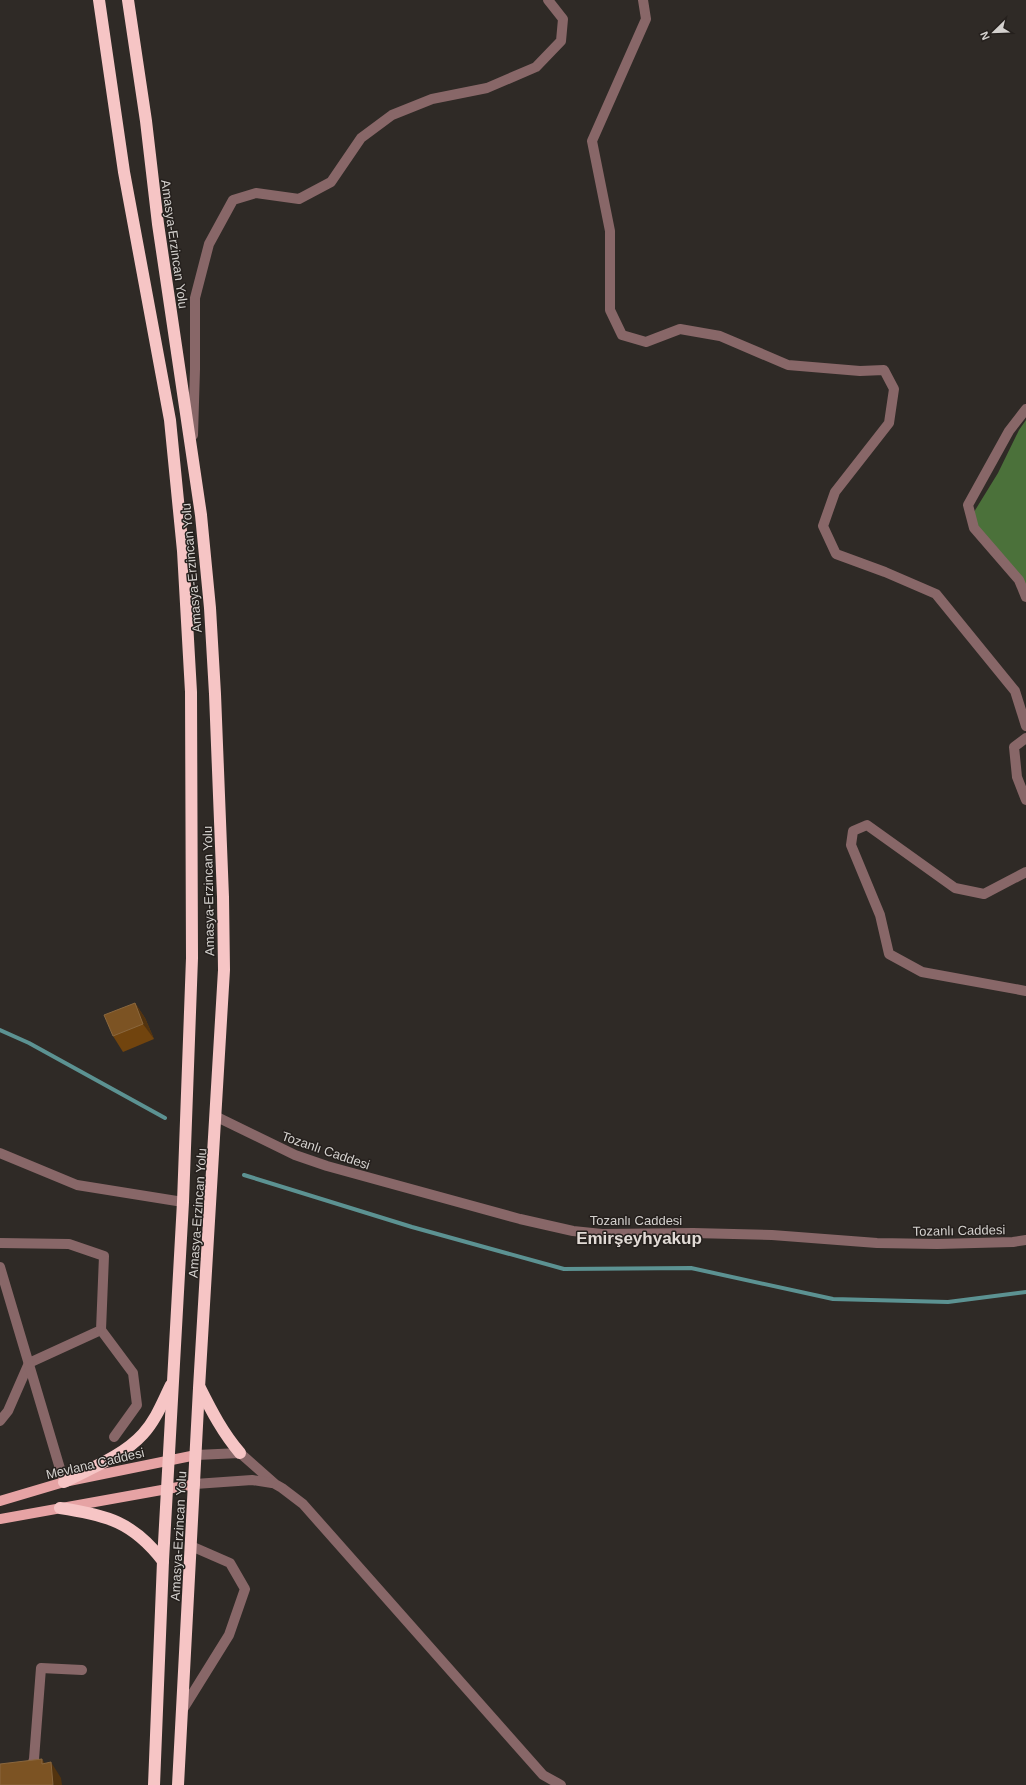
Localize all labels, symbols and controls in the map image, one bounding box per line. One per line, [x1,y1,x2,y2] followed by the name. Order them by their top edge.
[974,12,1014,52] north arrow
[978,30,992,42] text: N
[158,179,191,310] street label: Amasya-Erzincan Yolu
[178,503,205,633] street label: Amasya-Erzincan Yolu
[200,826,217,956] street label: Amasya-Erzincan Yolu
[280,1128,372,1173] street label: Tozanlı Caddesi
[185,1148,210,1278] street label: Amasya-Erzincan Yolu
[590,1213,682,1228] street label: Tozanlı Caddesi
[913,1222,1005,1239] street label: Tozanlı Caddesi
[576,1229,702,1248] district label: Emirşeyhyakup
[44,1445,146,1482] street label: Mevlana Caddesi
[168,1471,189,1601] street label: Amasya-Erzincan Yolu

